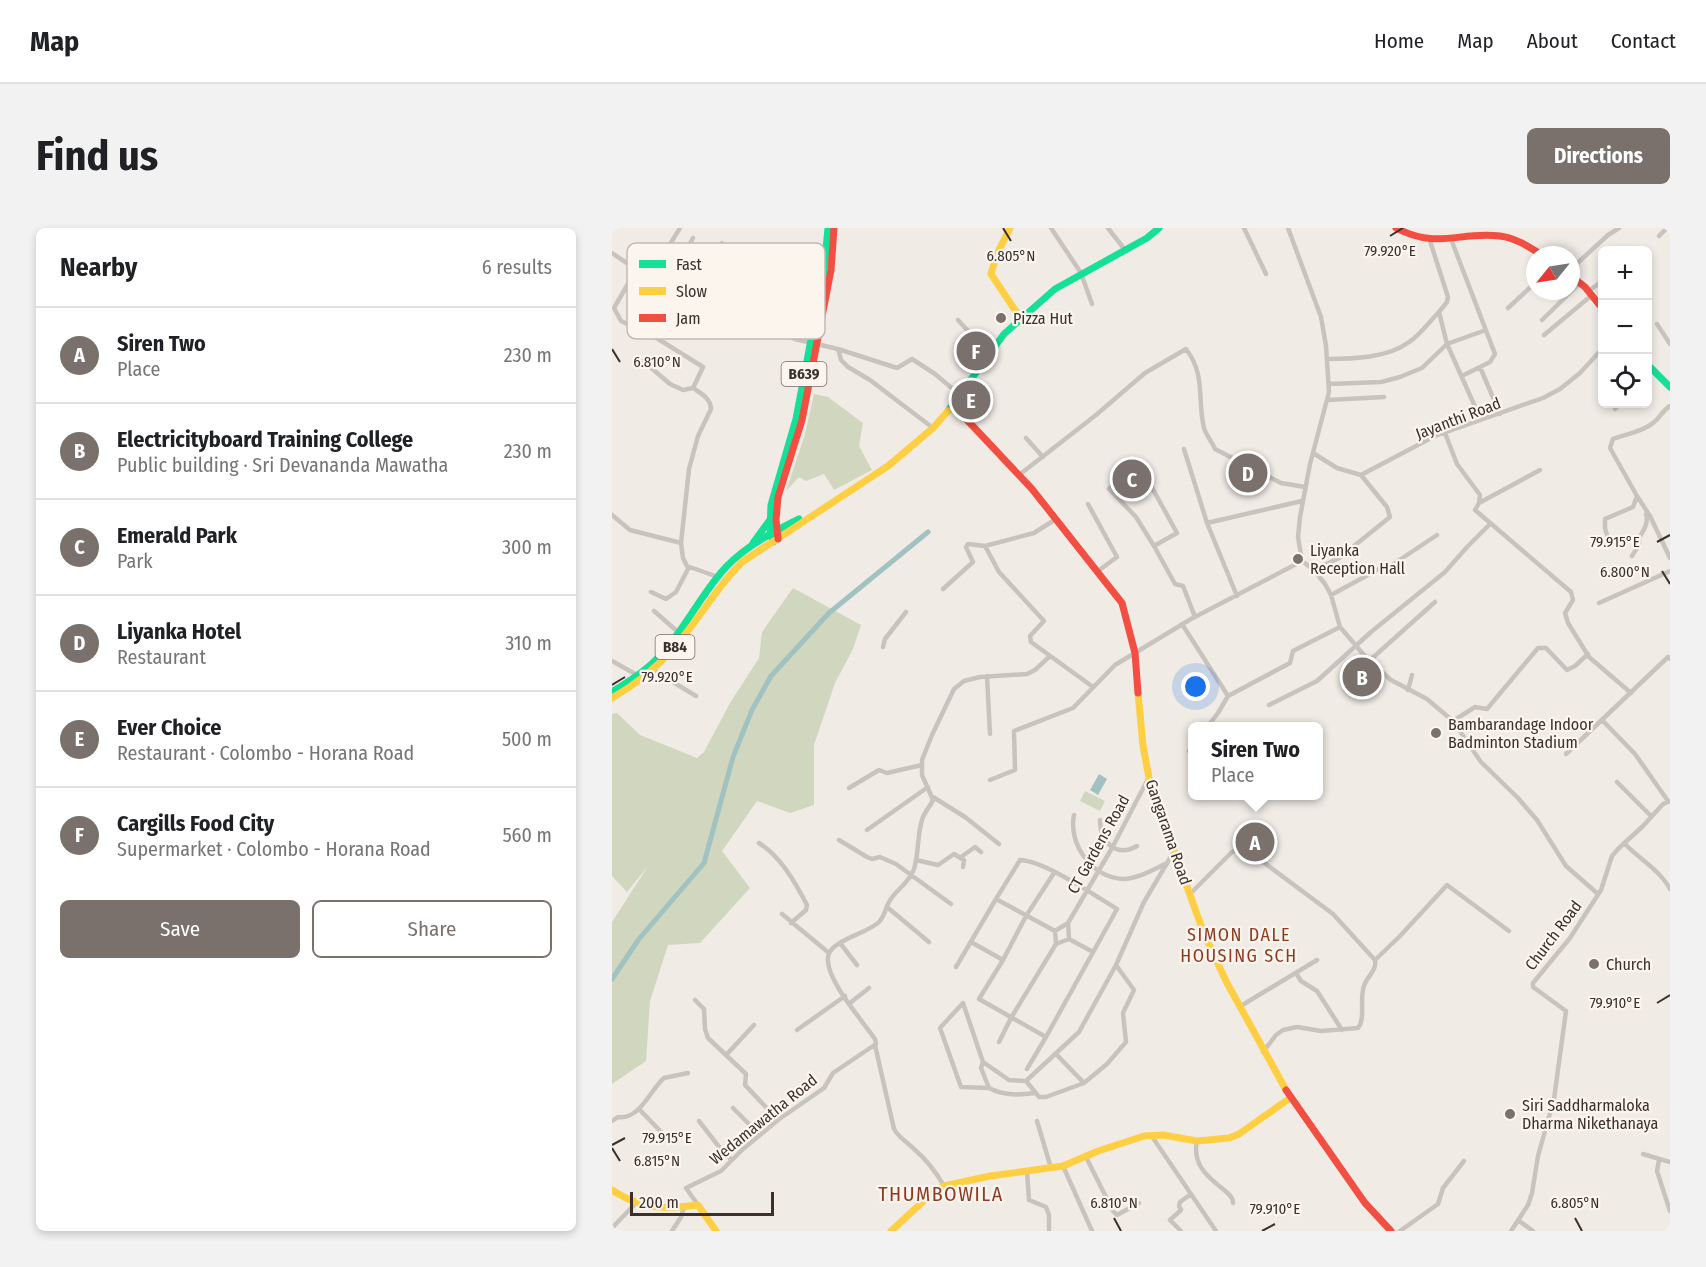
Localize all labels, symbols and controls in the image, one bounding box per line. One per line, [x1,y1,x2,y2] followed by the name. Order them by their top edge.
[30,25,79,58] text: Map
[1374,28,1424,54] text: Home
[1457,28,1494,54] text: Map
[1527,28,1578,54] text: About
[1611,28,1676,54] text: Contact
[1527,128,1670,184] button: Directions
[36,131,158,181] text: Find us
[1364,242,1416,260] text: 79.920°E
[627,243,825,339] legend
[1526,246,1580,300] north arrow
[1598,246,1652,408] map controls
[1598,246,1652,300] button: +
[987,247,1035,265] text: 6.805°N
[60,252,137,283] text: Nearby
[482,255,552,279] text: 6 results
[676,255,703,274] text: Fast
[676,282,707,301] text: Slow
[1598,300,1652,354] button: −
[676,309,701,328] text: Jam
[1013,309,1074,328] place label: Pizza Hut
[994,311,1008,325] marker: Pizza Hut
[956,328,996,374] pin: F
[117,330,206,357] text: Siren Two
[74,343,85,367] text: A
[504,343,552,367] text: 230 m
[633,353,681,371] text: 6.810°N
[1598,354,1652,408] button: locate
[117,357,160,381] text: Place
[782,362,826,386] road number: B639
[952,378,990,423] pin: E
[1413,394,1503,443] street label: Jayanthi Road
[117,426,413,453] text: Electricityboard Training College
[74,439,85,463] text: B
[504,439,552,463] text: 230 m
[1228,450,1268,496] pin: D
[117,453,448,477] text: Public building · Sri Devananda Mawatha
[1112,456,1152,502] pin: C
[117,522,237,549] text: Emerald Park
[1590,533,1640,551] text: 79.915°E
[74,535,85,559] text: C
[502,535,552,559] text: 300 m
[1310,541,1405,578] place label: Liyanka Reception Hall
[117,549,153,573] text: Park
[1291,552,1305,566] marker: Liyanka Reception Hall
[1600,563,1650,581] text: 6.800°N
[117,618,241,645] text: Liyanka Hotel
[74,631,85,655] text: D
[505,631,552,655] text: 310 m
[656,635,694,659] road number: B84
[117,645,206,669] text: Restaurant
[1342,654,1382,700] pin: B
[641,668,693,686] text: 79.920°E
[1181,672,1210,701] your location
[117,714,222,741] text: Ever Choice
[1448,715,1594,752] place label: Bambarandage Indoor Badminton Stadium
[1188,722,1323,800] popup
[1429,726,1443,740] marker: Bambarandage Indoor Badminton Stadium
[75,727,84,751] text: E
[502,727,552,751] text: 500 m
[1211,736,1300,763] text: Siren Two
[117,741,414,765] text: Restaurant · Colombo - Horana Road
[1211,763,1254,787] text: Place
[1142,777,1195,887] street label: Gangarama Road
[1063,792,1133,897] street label: CT Gardens Road
[117,810,274,837] text: Cargills Food City
[1236,820,1274,864] pin: A
[75,823,84,847] text: F
[502,823,552,847] text: 560 m
[117,837,431,861] text: Supermarket · Colombo - Horana Road
[1521,897,1586,974] street label: Church Road
[60,900,300,958] button: Save
[312,900,552,958] button: Share
[1180,924,1298,967] district label: SIMON DALE HOUSING SCH
[1606,955,1651,974] place label: Church
[1587,957,1601,971] marker: Church
[1590,994,1640,1012] text: 79.910°E
[706,1070,821,1169] street label: Wedamawatha Road
[1522,1096,1658,1133] place label: Siri Saddharmaloka Dharma Nikethanaya
[1503,1107,1517,1121] marker: Siri Saddharmaloka Dharma Nikethanaya
[642,1129,692,1147] text: 79.915°E
[634,1152,680,1170] text: 6.815°N
[878,1182,1004,1206] district label: THUMBOWILA
[630,1189,774,1216] scale bar
[639,1193,679,1212] text: 200 m
[1090,1194,1138,1212] text: 6.810°N
[1551,1194,1599,1212] text: 6.805°N
[1250,1200,1300,1218] text: 79.910°E

